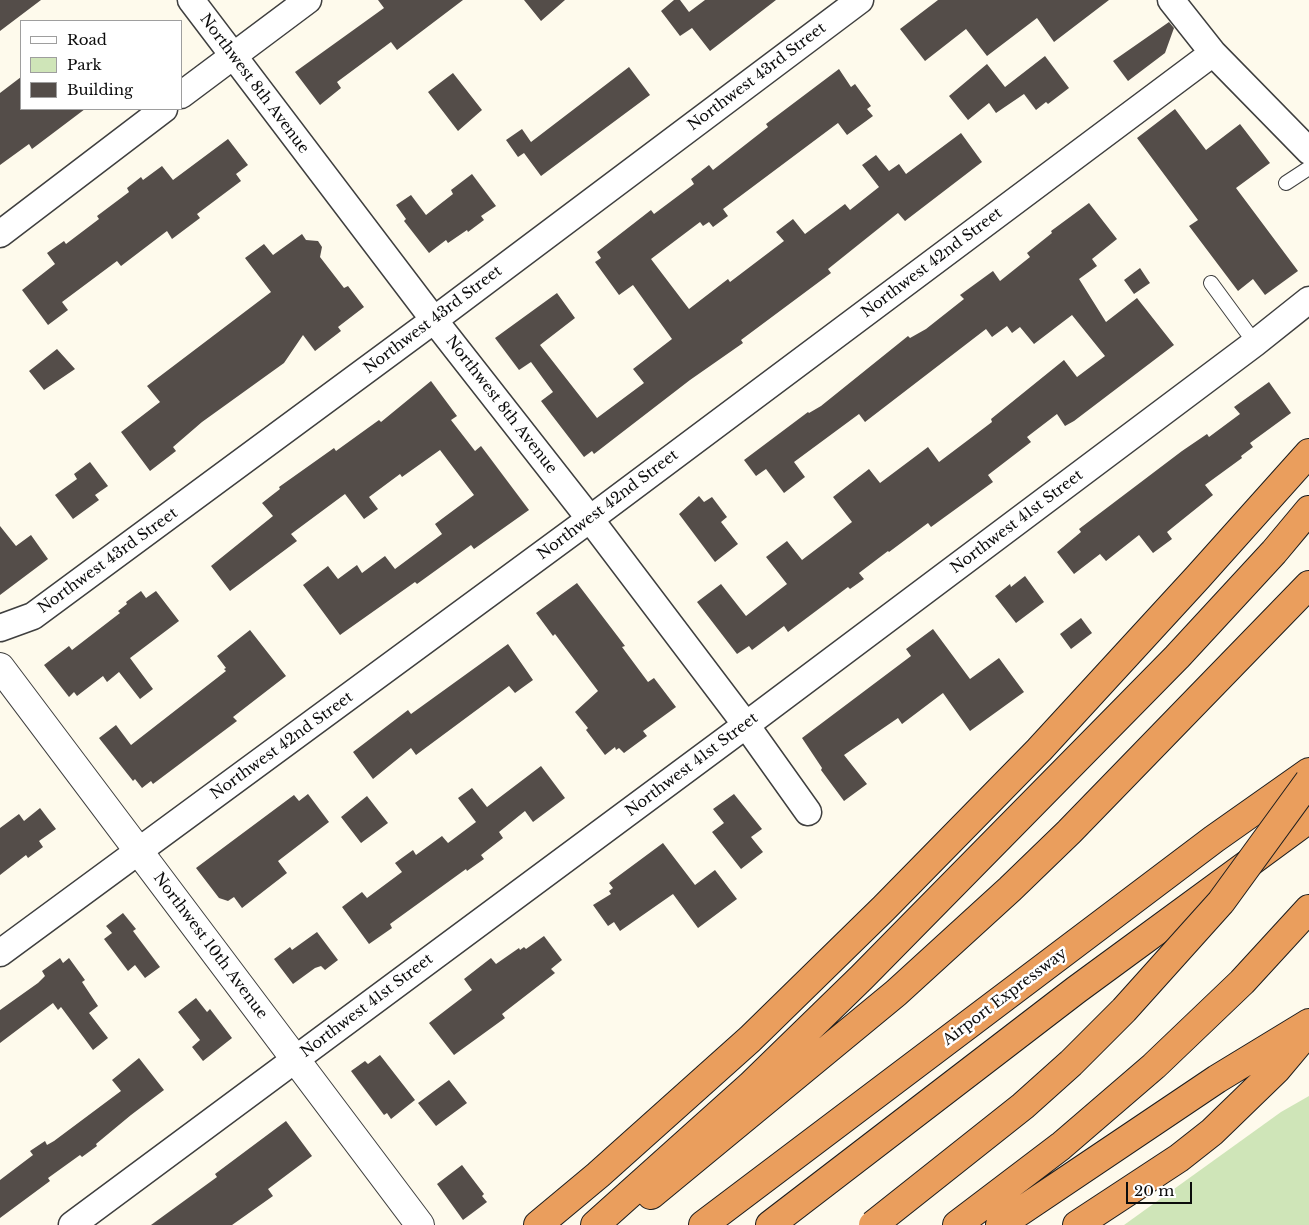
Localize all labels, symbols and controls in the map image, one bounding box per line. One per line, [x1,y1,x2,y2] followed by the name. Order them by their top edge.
[196,11,312,157] street label: Northwest 8th Avenue
[684,19,830,135] street label: Northwest 43rd Street
[20,20,182,110] legend
[67,30,107,49] text: Road
[67,55,102,74] text: Park
[67,80,133,99] text: Building
[858,204,1006,322] street label: Northwest 42nd Street
[360,262,506,378] street label: Northwest 43rd Street
[442,332,560,478] street label: Northwest 8th Avenue
[534,446,682,564] street label: Northwest 42nd Street
[947,466,1087,578] street label: Northwest 41st Street
[35,504,181,618] street label: Northwest 43rd Street
[207,688,357,804] street label: Northwest 42nd Street
[622,709,762,821] street label: Northwest 41st Street
[149,869,271,1023] street label: Northwest 10th Avenue
[939,945,1071,1049] street label: Airport Expressway
[297,950,437,1062] street label: Northwest 41st Street
[1129,1172,1195,1204] scale bar
[1134,1181,1174,1200] text: 20 m

